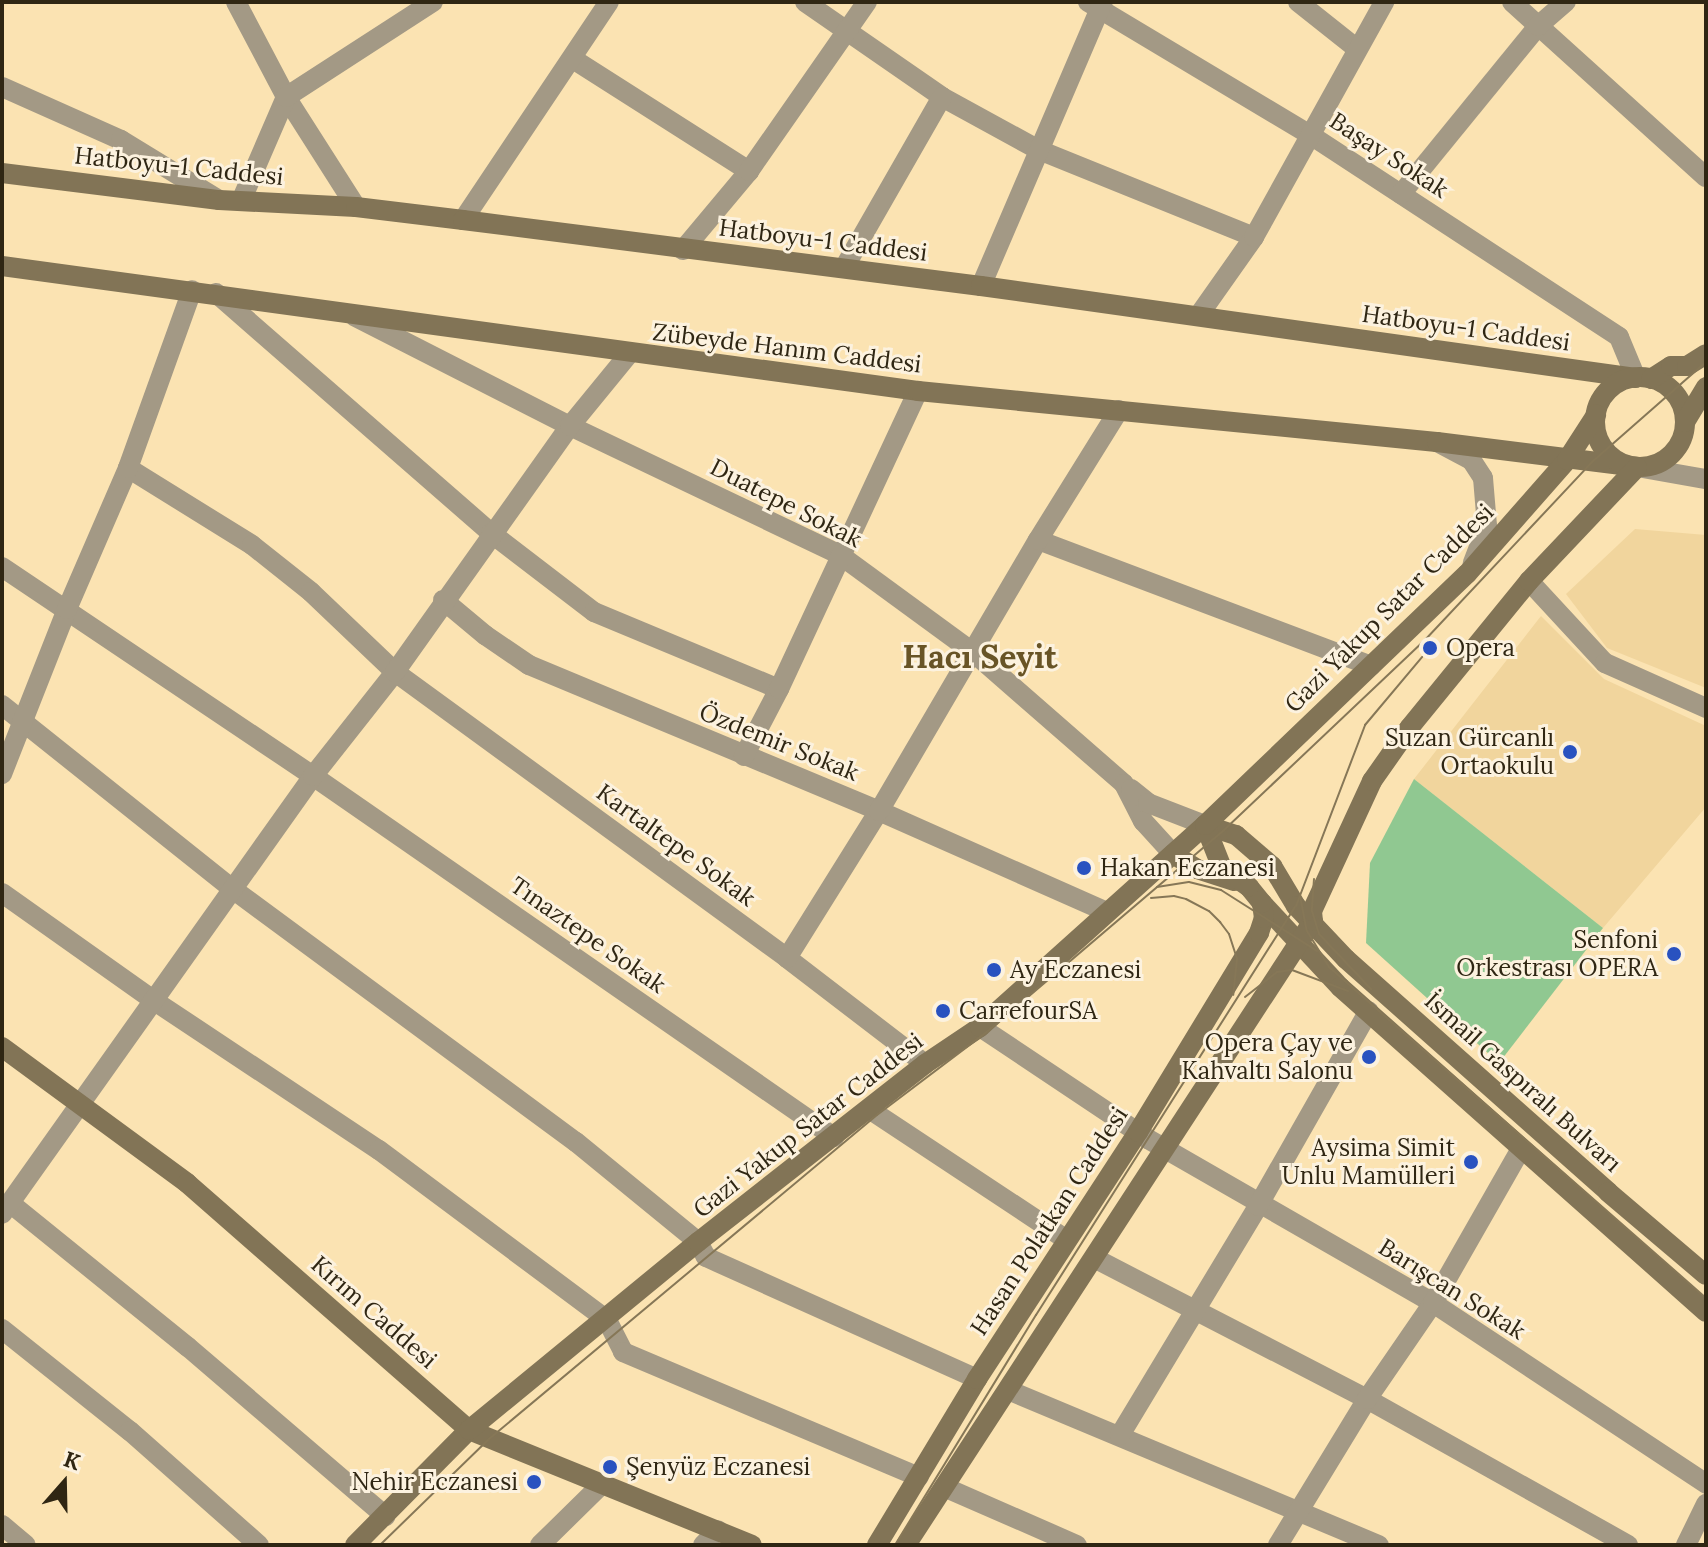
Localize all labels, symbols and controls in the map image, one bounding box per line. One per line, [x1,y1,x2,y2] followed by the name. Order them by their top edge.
[1324,106,1454,204] street label: Başay Sokak
[73,141,285,191] street label: Hatboyu-1 Caddesi
[717,213,929,267] street label: Hatboyu-1 Caddesi
[1360,299,1572,357] street label: Hatboyu-1 Caddesi
[651,317,923,379] street label: Zübeyde Hanım Caddesi
[705,452,867,554] street label: Duatepe Sokak
[1279,498,1499,718] street label: Gazi Yakup Satar Caddesi
[1446,634,1515,662] place label: Opera
[902,638,1058,676] district label: Hacı Seyit
[1421,639,1439,657] marker: Opera
[695,697,863,787] street label: Özdemir Sokak
[1385,724,1554,780] place label: Suzan Gürcanlı Ortaokulu
[1561,743,1579,761] marker: Suzan Gürcanlı Ortaokulu
[591,778,761,912] street label: Kartaltepe Sokak
[1100,854,1275,882] place label: Hakan Eczanesi
[1075,859,1093,877] marker: Hakan Eczanesi
[505,871,671,999] street label: Tınaztepe Sokak
[1456,926,1658,982] place label: Senfoni Orkestrası OPERA
[1665,945,1683,963] marker: Senfoni Orkestrası OPERA
[1010,956,1141,984] place label: Ay Eczanesi
[985,961,1003,979] marker: Ay Eczanesi
[1419,986,1627,1178] street label: İsmail Gaspıralı Bulvarı
[959,997,1097,1025] place label: CarrefourSA
[934,1002,952,1020] marker: CarrefourSA
[688,1026,928,1224] street label: Gazi Yakup Satar Caddesi
[1181,1029,1353,1085] place label: Opera Çay ve Kahvaltı Salonu
[1360,1048,1378,1066] marker: Opera Çay ve Kahvaltı Salonu
[964,1101,1134,1341] street label: Hasan Polatkan Caddesi
[1282,1134,1455,1190] place label: Aysima Simit Unlu Mamülleri
[1462,1153,1480,1171] marker: Aysima Simit Unlu Mamülleri
[1373,1232,1531,1346] street label: Barışcan Sokak
[305,1250,443,1374] street label: Kırım Caddesi
[24,1443,104,1523] north arrow
[60,1445,84,1476] text: K
[626,1453,810,1481] place label: Şenyüz Eczanesi
[601,1458,619,1476] marker: Şenyüz Eczanesi
[351,1468,518,1496] place label: Nehir Eczanesi
[525,1473,543,1491] marker: Nehir Eczanesi

